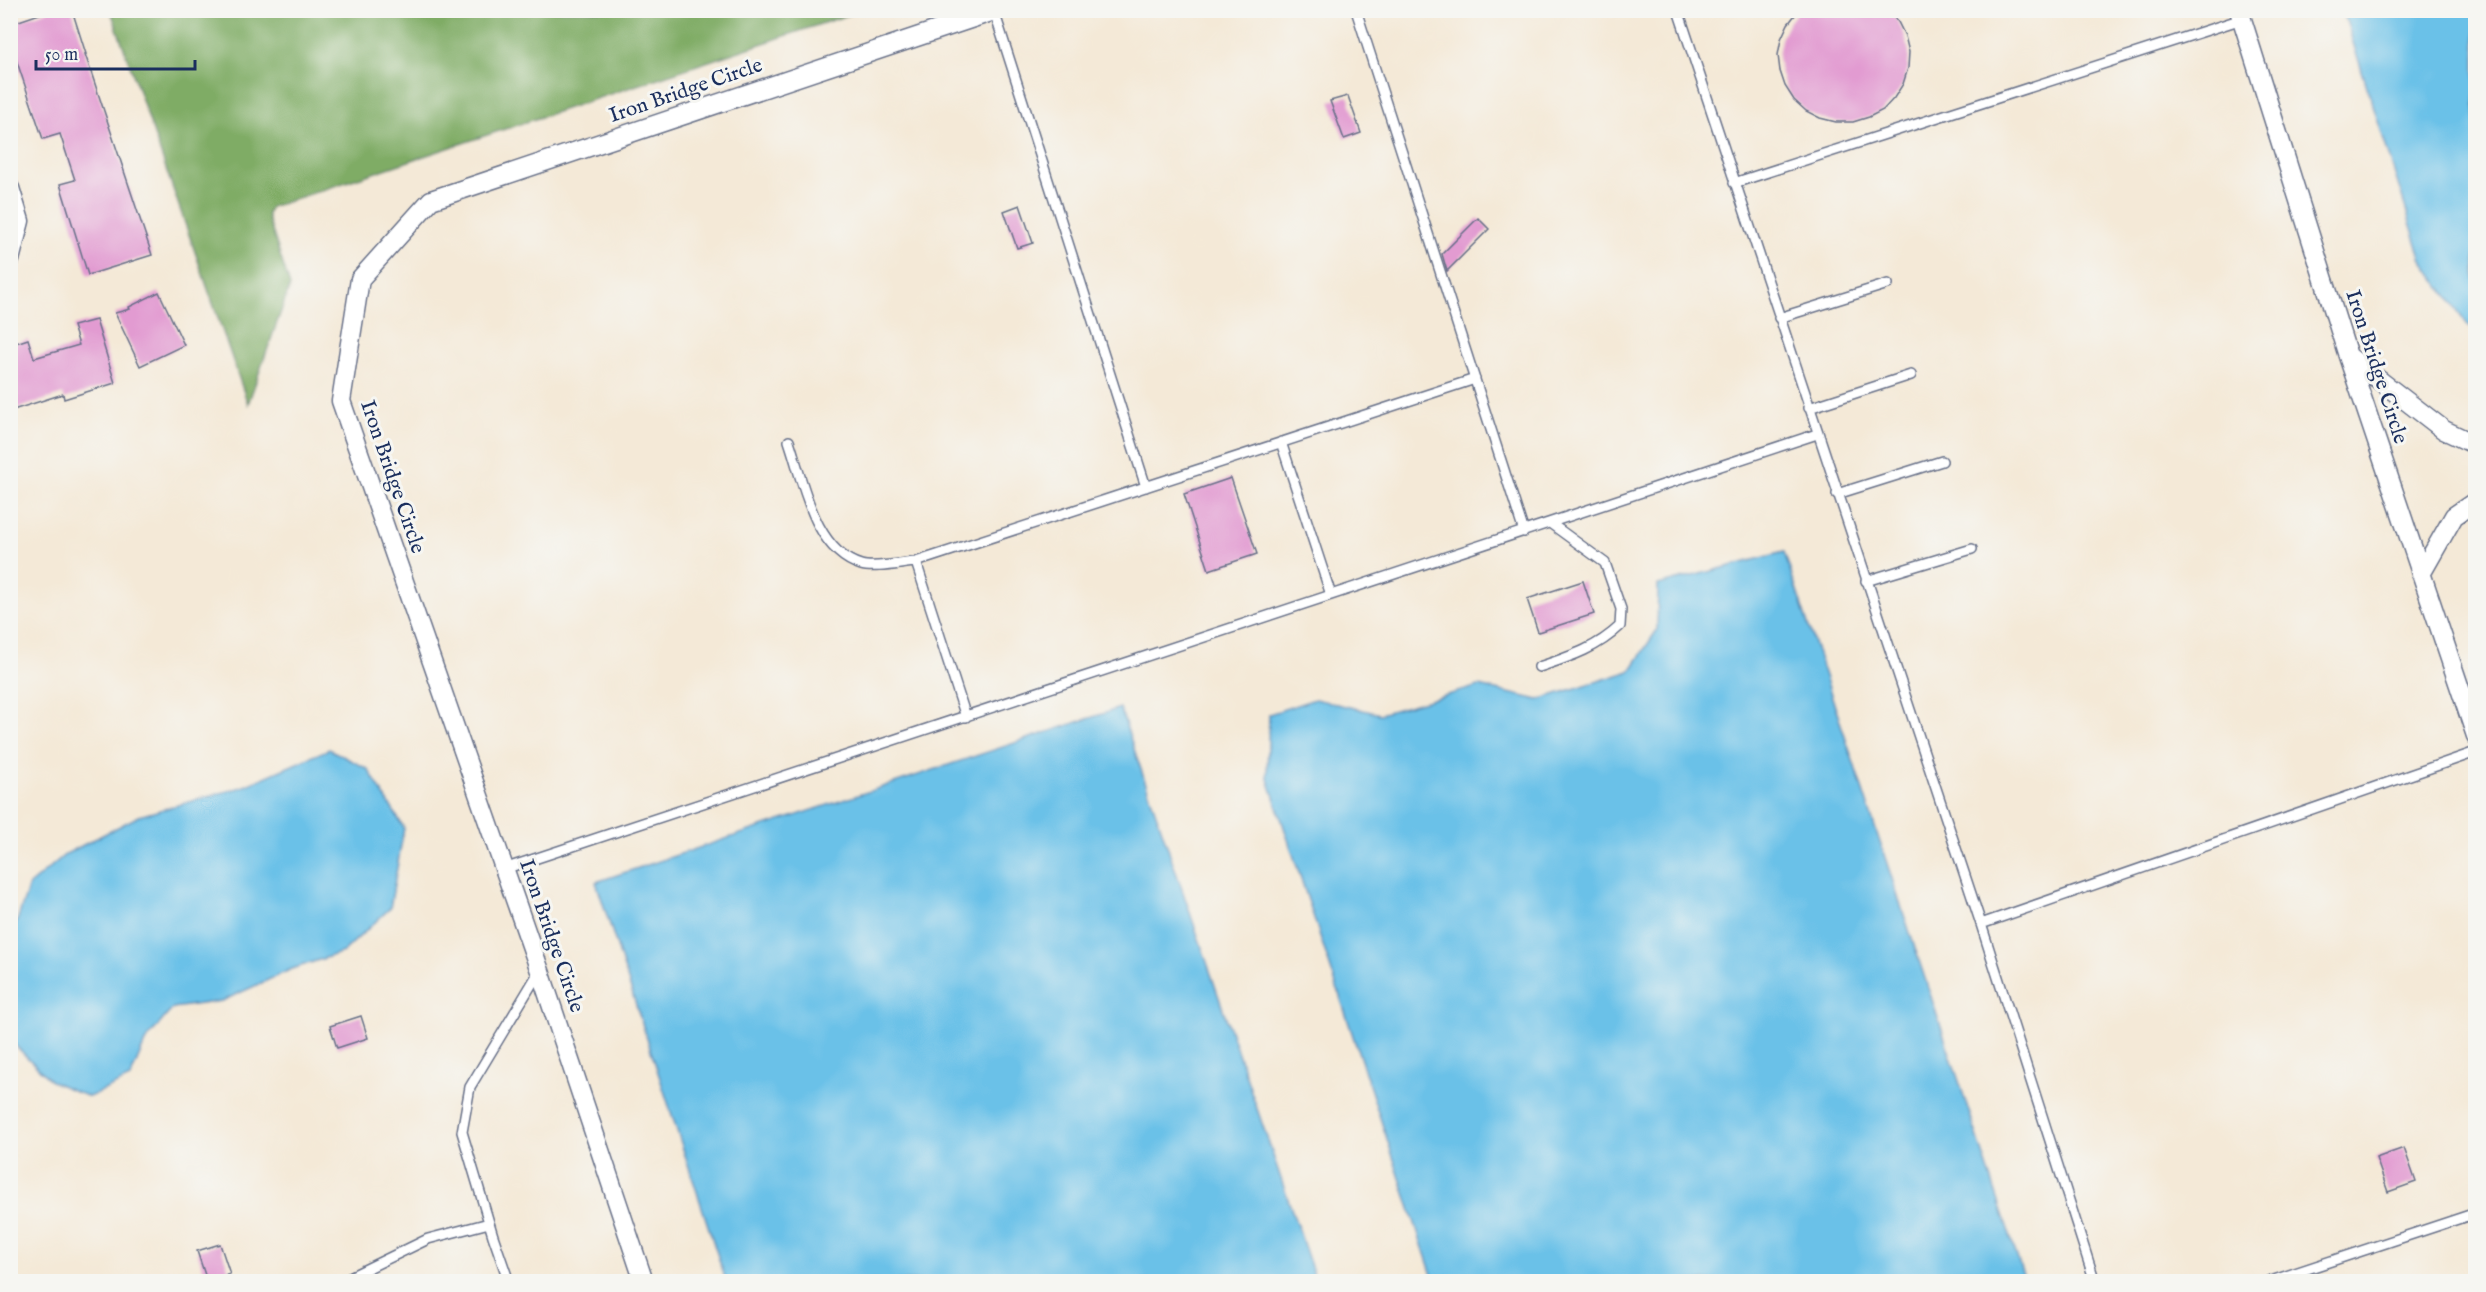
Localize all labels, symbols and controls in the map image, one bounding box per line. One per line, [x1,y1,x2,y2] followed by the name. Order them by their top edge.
[36,33,195,71] scale bar
[45,44,78,67] text: 50 m
[606,52,766,130] street label: Iron Bridge Circle
[2338,287,2414,448] street label: Iron Bridge Circle
[353,397,431,557] street label: Iron Bridge Circle
[512,856,590,1016] street label: Iron Bridge Circle

